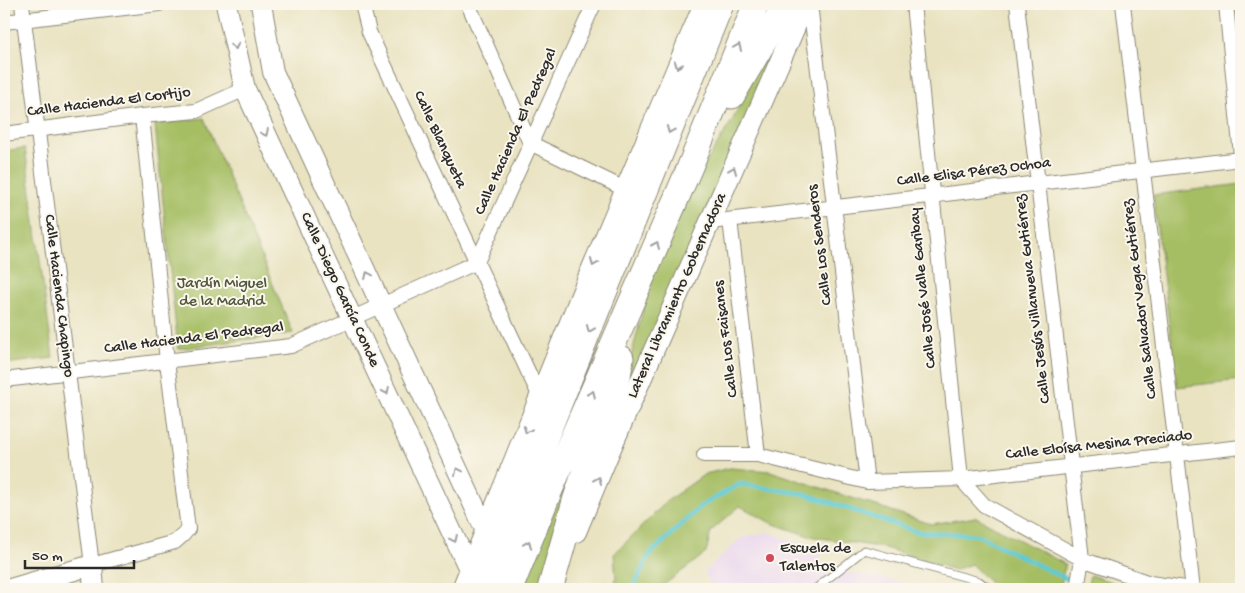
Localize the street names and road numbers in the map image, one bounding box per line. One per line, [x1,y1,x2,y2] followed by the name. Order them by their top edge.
[472,46,562,218] street label: Calle Hacienda El Pedregal
[26,84,192,122] street label: Calle Hacienda El Cortijo
[408,88,470,193] street label: Calle Blanqueta
[896,154,1053,192] street label: Calle Elisa Pérez Ochoa
[804,183,838,306] street label: Calle Los Senderos
[624,189,732,401] street label: Lateral Libramiento Gobernadora
[1012,193,1056,405] street label: Calle Jesús Villanueva Gutiérrez
[1119,197,1163,400] street label: Calle Salvador Vega Gutiérrez
[906,207,942,369] street label: Calle José Valle Garibay
[295,210,384,371] street label: Calle Diego García Conde
[39,213,77,379] street label: Calle Hacienda Chapingo
[710,278,744,399] street label: Calle Los Faisanes
[103,319,285,359] street label: Calle Hacienda El Pedregal
[1005,427,1193,465] street label: Calle Eloísa Mesina Preciado

